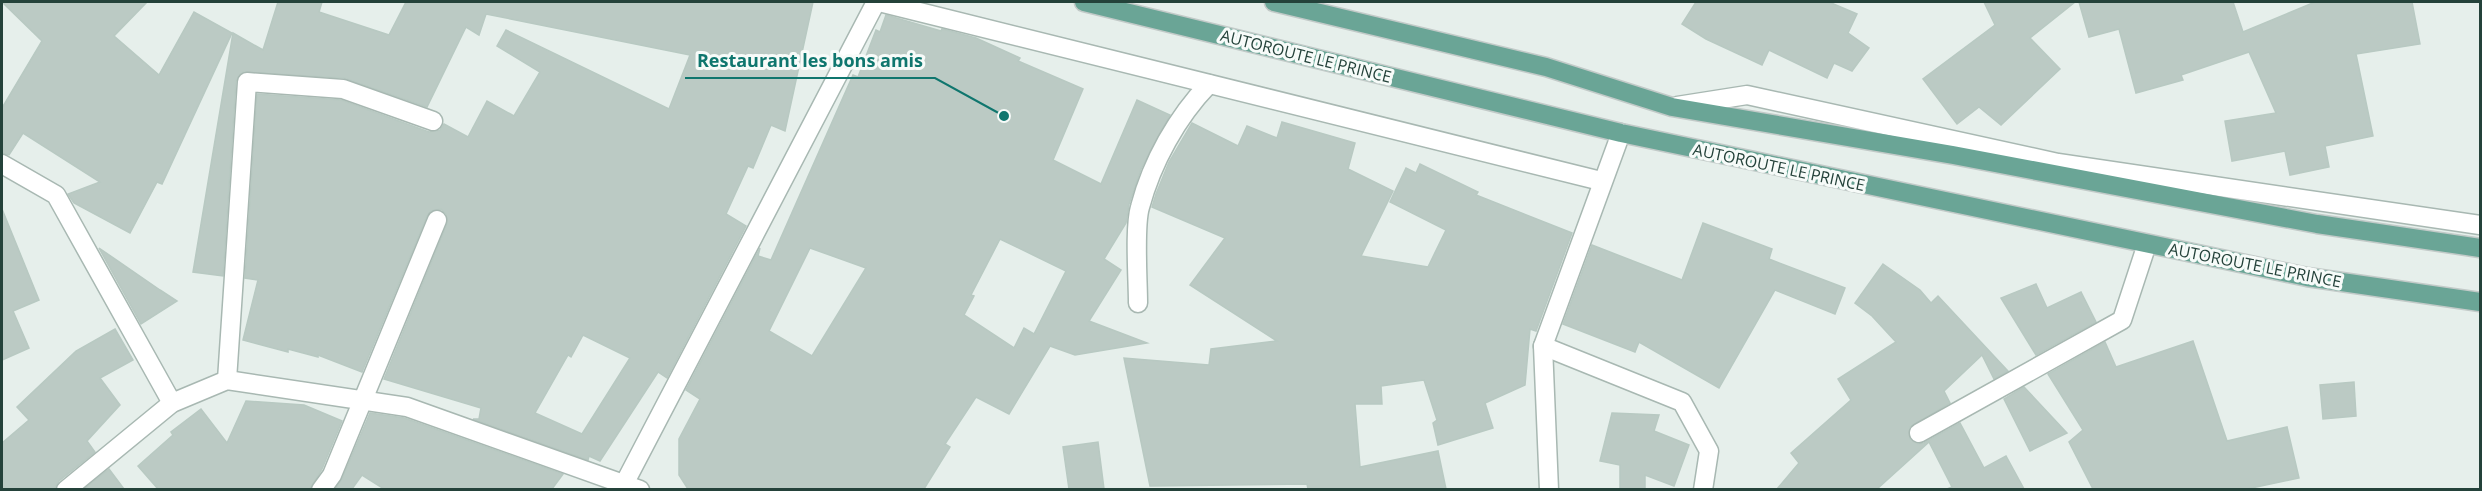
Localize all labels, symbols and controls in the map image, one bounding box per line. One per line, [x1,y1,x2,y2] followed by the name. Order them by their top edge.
[1218,24,1394,88] street label: AUTOROUTE LE PRINCE
[685,42,935,78] callout: Restaurant les bons amis
[697,48,923,72] text: Restaurant les bons amis
[1691,138,1867,196] street label: AUTOROUTE LE PRINCE
[2167,237,2343,293] street label: AUTOROUTE LE PRINCE

